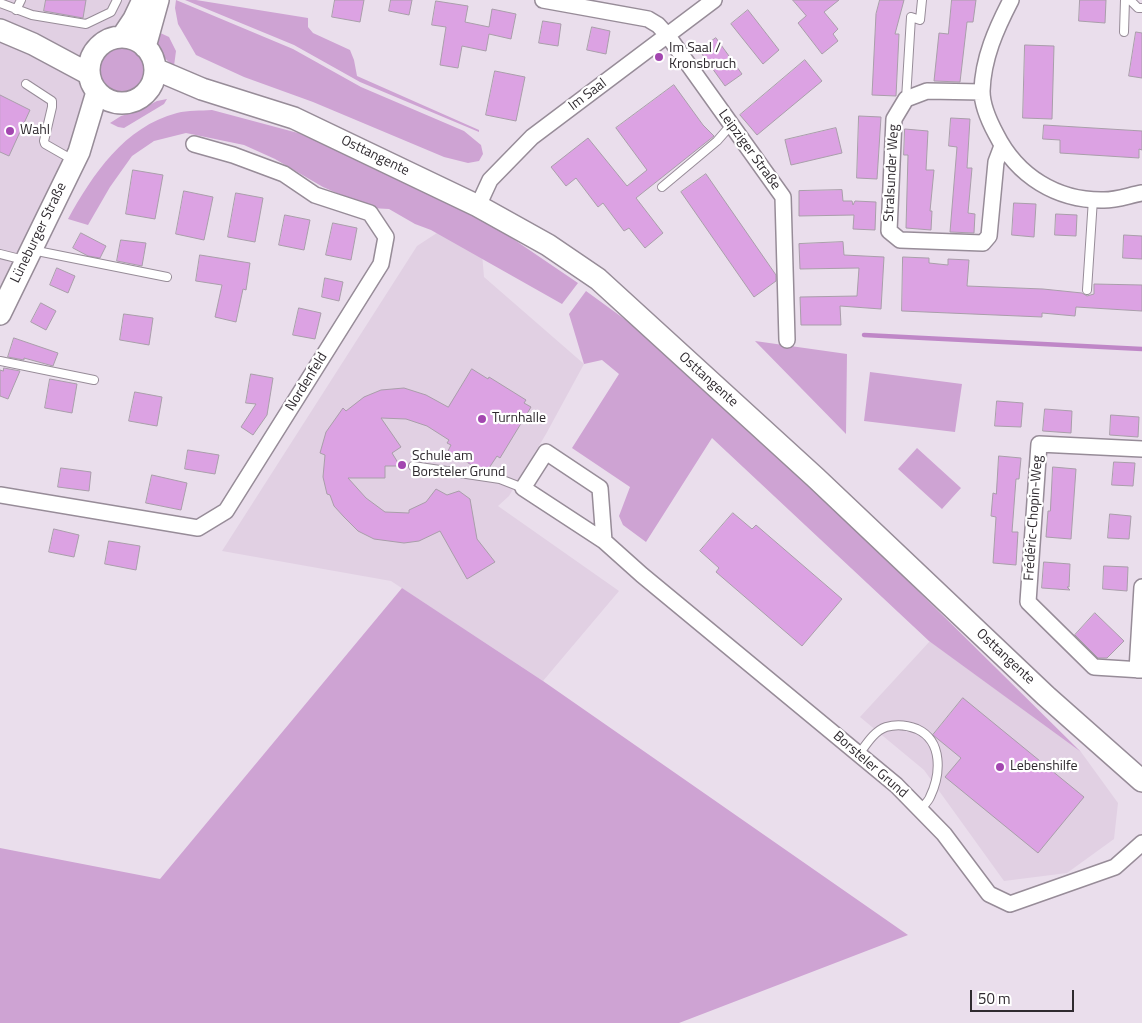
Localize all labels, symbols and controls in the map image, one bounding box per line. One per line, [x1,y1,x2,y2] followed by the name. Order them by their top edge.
[669,41,736,74] place label: Im Saal / Kronsbruch
[653,51,665,63] marker: Im Saal / Kronsbruch
[566,75,610,115] street label: Im Saal
[714,107,784,193] street label: Leipziger Straße
[20,123,50,139] place label: Wahl
[881,124,903,222] street label: Stralsunder Weg
[4,125,16,137] marker: Wahl
[338,132,412,180] street label: Osttangente
[7,180,71,286] street label: Lüneburger Straße
[675,349,741,411] street label: Osttangente
[282,350,332,414] street label: Nordenfeld
[492,411,546,427] place label: Turnhalle
[476,413,488,425] marker: Turnhalle
[412,449,505,482] place label: Schule am Borsteler Grund
[1021,455,1047,581] street label: Frédéric-Chopin-Weg
[396,459,408,471] marker: Schule am Borsteler Grund
[972,626,1038,688] street label: Osttangente
[829,728,911,802] street label: Borsteler Grund
[1010,759,1078,775] place label: Lebenshilfe
[994,761,1006,773] marker: Lebenshilfe
[972,980,1076,1012] scale bar
[978,987,1011,1010] text: 50 m

